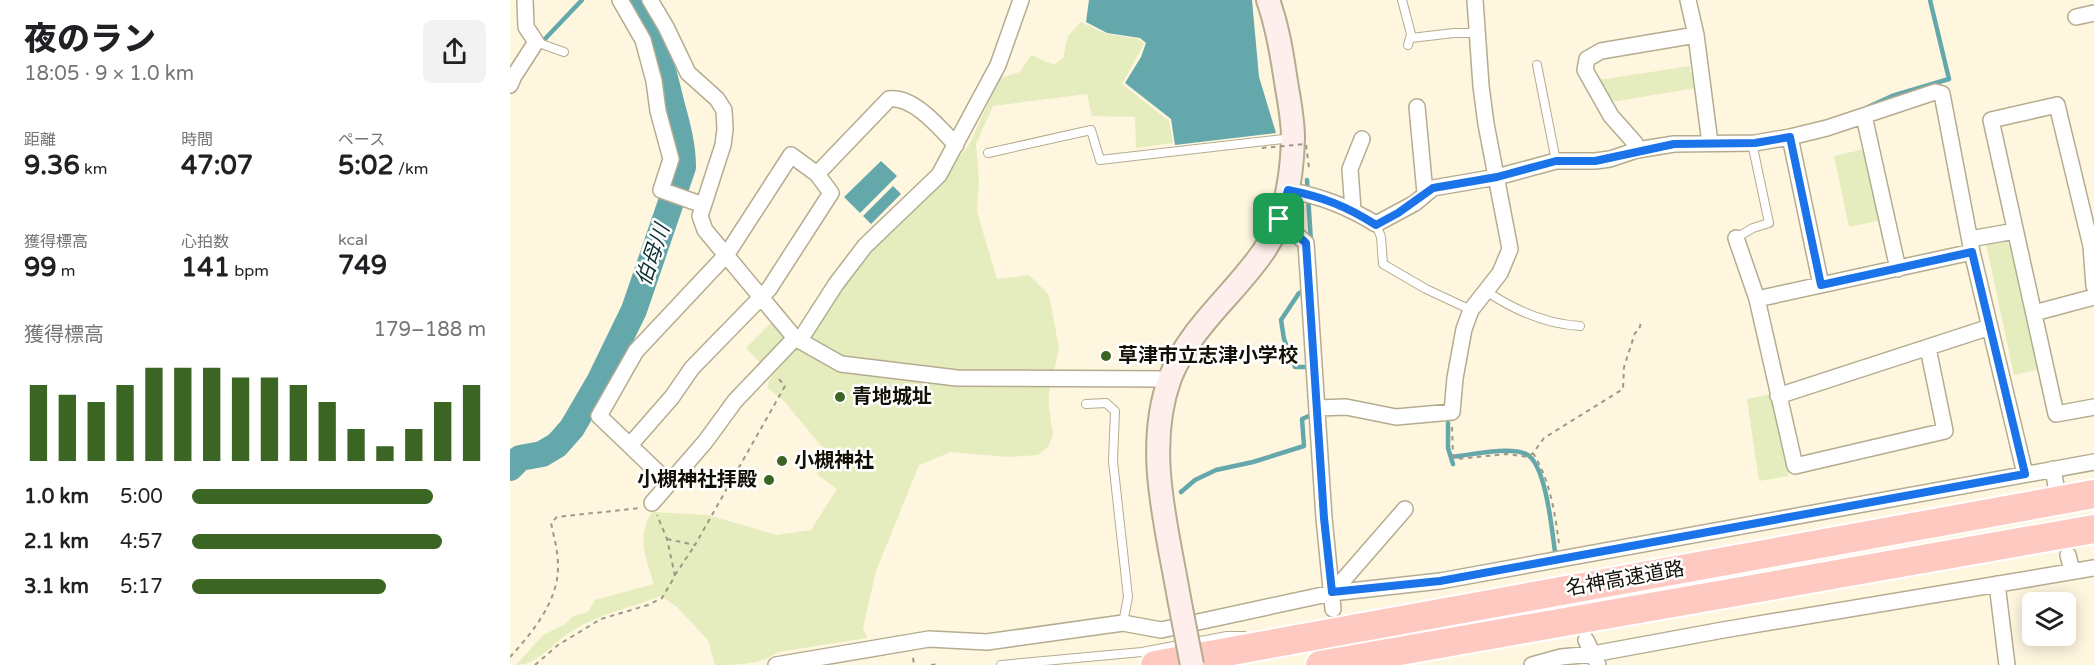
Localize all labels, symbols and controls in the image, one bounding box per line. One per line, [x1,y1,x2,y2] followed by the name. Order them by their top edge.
[24,20,156,59] text: 夜のラン
[423,20,486,83] button: share
[24,62,194,86] text: 18:05 · 9 × 1.0 km
[24,130,56,150] text: 距離
[181,130,213,150] text: 時間
[338,130,385,150] text: ペース
[24,150,80,181] text: 9.36
[181,150,253,181] text: 47:07
[338,150,394,181] text: 5:02
[80,159,107,179] text: km
[394,159,428,179] text: /km
[1253,193,1304,244] pin
[1262,202,1295,235] icon: arrive
[631,219,676,289] water label: 伯母川
[338,230,368,250] text: kcal
[24,232,88,252] text: 獲得標高
[181,232,229,252] text: 心拍数
[338,250,387,281] text: 749
[24,252,57,283] text: 99
[181,252,230,283] text: 141
[57,261,76,281] text: m
[230,261,269,281] text: bpm
[373,318,486,342] text: 179–188 m
[24,323,104,347] text: 獲得標高
[1118,344,1298,368] place label: 草津市立志津小学校
[1099,349,1113,363] marker: 草津市立志津小学校
[852,385,932,409] place label: 青地城址
[833,390,847,404] marker: 青地城址
[794,449,874,473] place label: 小槻神社
[775,454,789,468] marker: 小槻神社
[637,468,757,492] place label: 小槻神社拝殿
[762,473,776,487] marker: 小槻神社拝殿
[24,485,89,509] text: 1.0 km
[120,485,163,509] text: 5:00
[24,530,89,554] text: 2.1 km
[120,530,163,554] text: 4:57
[1564,557,1686,601] street label: 名神高速道路
[24,575,89,599] text: 3.1 km
[120,575,163,599] text: 5:17
[2022,592,2076,646] map controls
[2022,592,2076,646] button: layers

